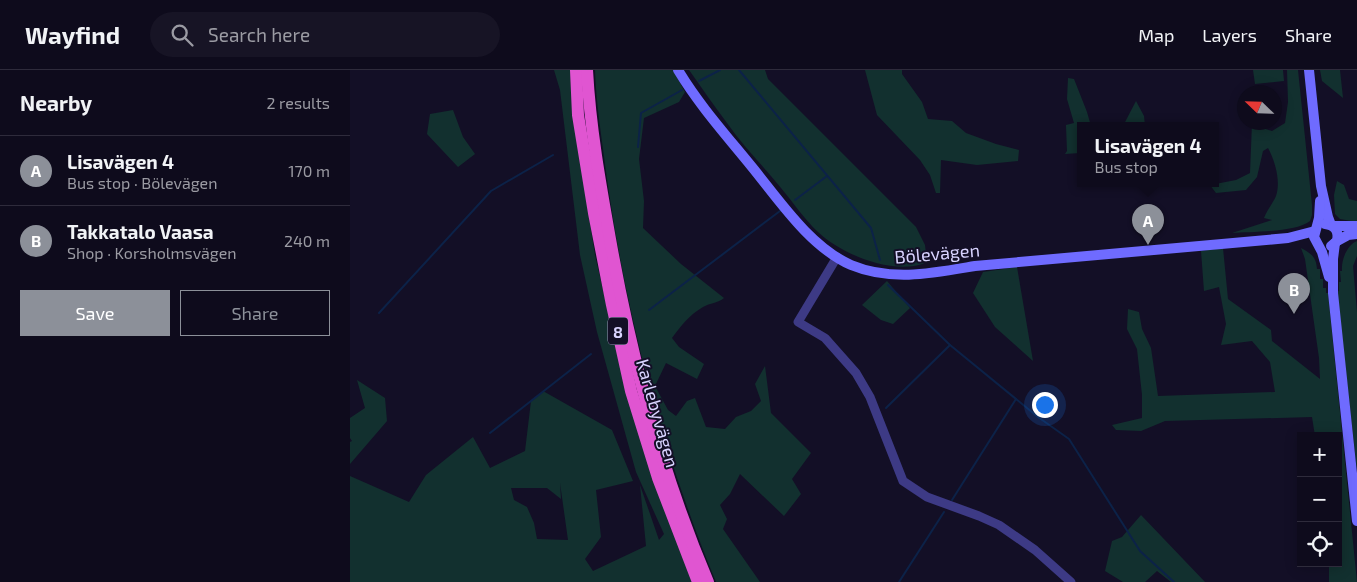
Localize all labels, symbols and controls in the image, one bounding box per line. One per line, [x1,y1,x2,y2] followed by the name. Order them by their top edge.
[150,12,500,57] search box
[25,20,120,49] text: Wayfind
[168,21,196,49] icon: search
[208,23,310,46] text: Search here
[1138,24,1174,46] text: Map
[1202,24,1257,46] text: Layers
[1285,24,1332,46] text: Share
[1237,85,1282,130] north arrow
[20,90,92,115] text: Nearby
[267,93,330,112] text: 2 results
[1077,122,1219,187] popup
[1095,134,1202,157] text: Lisavägen 4
[67,150,174,173] text: Lisavägen 4
[1095,157,1158,176] text: Bus stop
[31,161,41,180] text: A
[288,161,330,180] text: 170 m
[67,173,217,192] text: Bus stop · Bölevägen
[1132,204,1164,245] pin: A
[67,220,214,243] text: Takkatalo Vaasa
[31,231,41,250] text: B
[284,231,330,250] text: 240 m
[893,238,981,268] street label: Bölevägen
[67,243,237,262] text: Shop · Korsholmsvägen
[1278,273,1310,314] pin: B
[20,290,170,336] button: Save
[180,290,330,336] button: Share
[608,318,628,344] road number: 8
[632,356,684,470] street label: Karlebyvägen
[1032,392,1058,418] your location
[1297,432,1342,567] map controls
[1297,432,1342,477] button: +
[1297,477,1342,522] button: −
[1297,522,1342,567] button: locate

